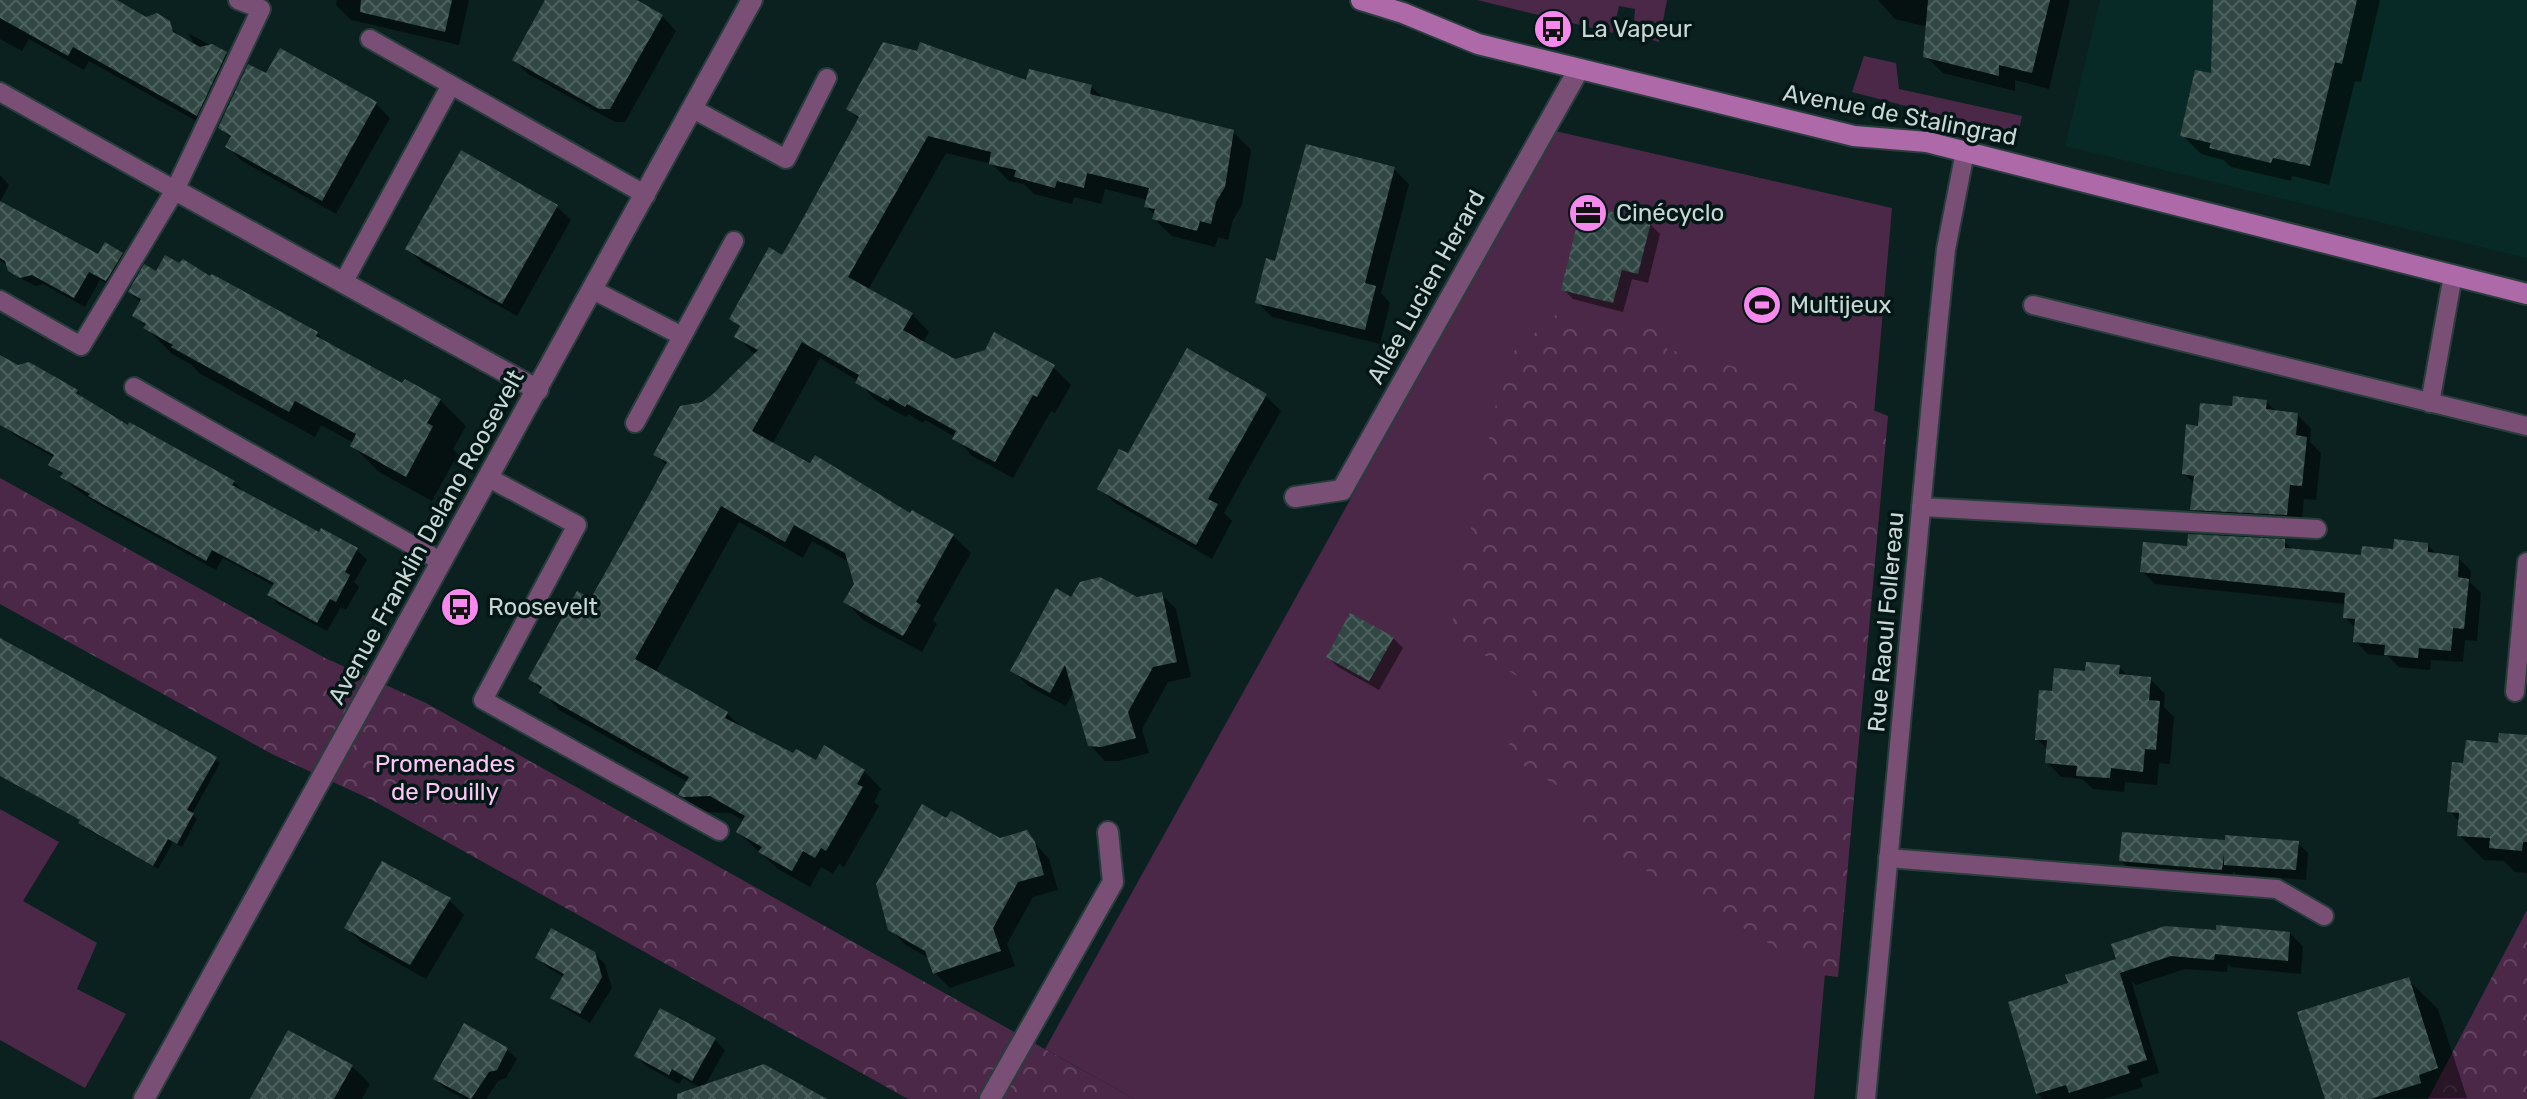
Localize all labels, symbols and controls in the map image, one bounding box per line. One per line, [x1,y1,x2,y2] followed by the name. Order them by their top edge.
[1532,8,1574,50] bus stop icon: La Vapeur
[1581,15,1692,43] place label: La Vapeur
[1780,79,2020,151] street label: Avenue de Stalingrad
[1361,185,1491,389] street label: Allée Lucien Herard
[1567,192,1609,234] office icon: Cinécyclo
[1616,199,1724,227] place label: Cinécyclo
[1741,284,1783,326] sports icon: Multijeux
[1790,291,1892,319] place label: Multijeux
[322,365,530,709] street label: Avenue Franklin Delano Roosevelt
[1862,511,1910,733] street label: Rue Raoul Follereau
[439,586,481,628] bus stop icon: Roosevelt
[488,593,598,621] place label: Roosevelt
[375,750,515,806] park label: Promenades de Pouilly

